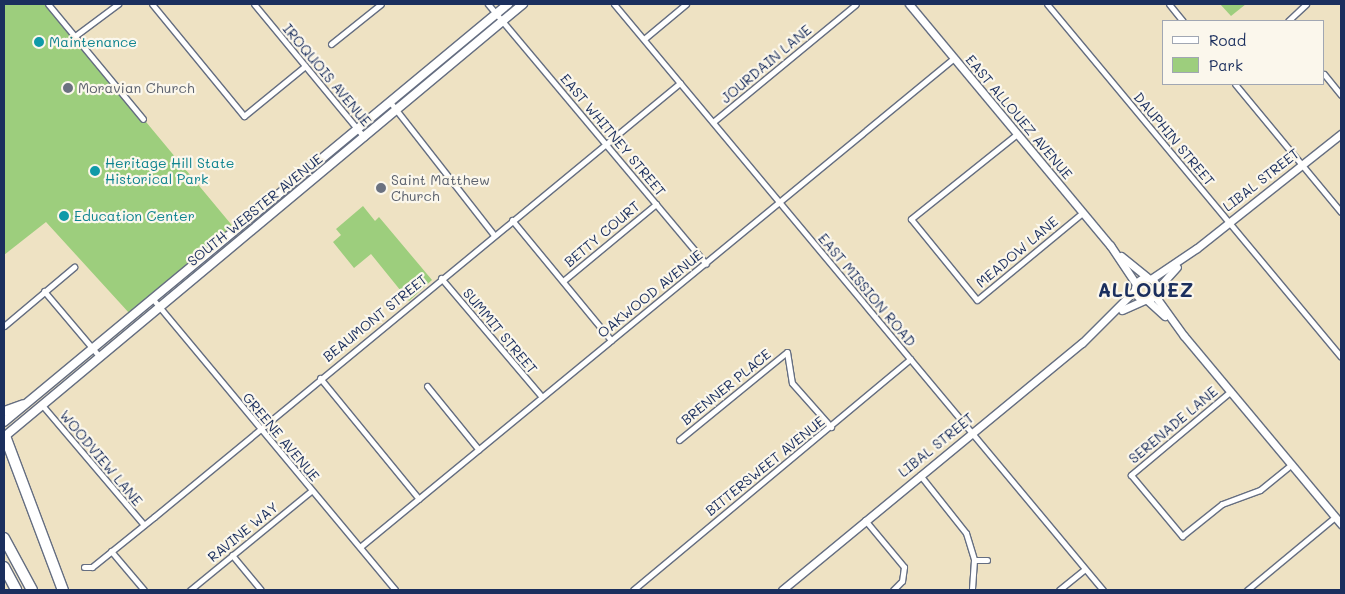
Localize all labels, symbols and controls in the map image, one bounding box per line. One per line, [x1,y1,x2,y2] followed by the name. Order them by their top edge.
[279,20,375,130] street label: IROQUOIS AVENUE
[1162,20,1325,85] legend
[717,21,815,107] street label: JOURDAIN LANE
[1209,30,1246,50] text: Road
[49,34,137,50] place label: Maintenance
[33,36,45,48] marker: Maintenance
[962,51,1076,183] street label: EAST ALLOUEZ AVENUE
[1209,55,1243,75] text: Park
[557,70,669,200] street label: EAST WHITNEY STREET
[78,80,195,96] place label: Moravian Church
[62,82,74,94] marker: Moravian Church
[1130,89,1218,189] street label: DAUPHIN STREET
[1219,145,1303,215] street label: LIBAL STREET
[184,150,326,270] street label: SOUTH WEBSTER AVENUE
[105,155,234,188] place label: Heritage Hill State Historical Park
[89,165,101,177] marker: Heritage Hill State Historical Park
[391,172,490,204] place label: Saint Matthew Church
[375,182,387,194] marker: Saint Matthew Church
[561,198,643,270] street label: BETTY COURT
[74,208,195,224] place label: Education Center
[58,210,70,222] marker: Education Center
[973,213,1061,291] street label: MEADOW LANE
[815,230,919,350] street label: EAST MISSION ROAD
[594,247,706,341] street label: OAKWOOD AVENUE
[320,271,430,365] street label: BEAUMONT STREET
[1097,279,1195,301] district label: ALLOUEZ
[459,285,541,377] street label: SUMMIT STREET
[678,346,774,428] street label: BRENNER PLACE
[1125,383,1221,467] street label: SERENADE LANE
[239,389,323,485] street label: GREENE AVENUE
[56,407,146,509] street label: WOODVIEW LANE
[895,409,977,481] street label: LIBAL STREET
[702,413,828,519] street label: BITTERSWEET AVENUE
[204,499,282,565] street label: RAVINE WAY

